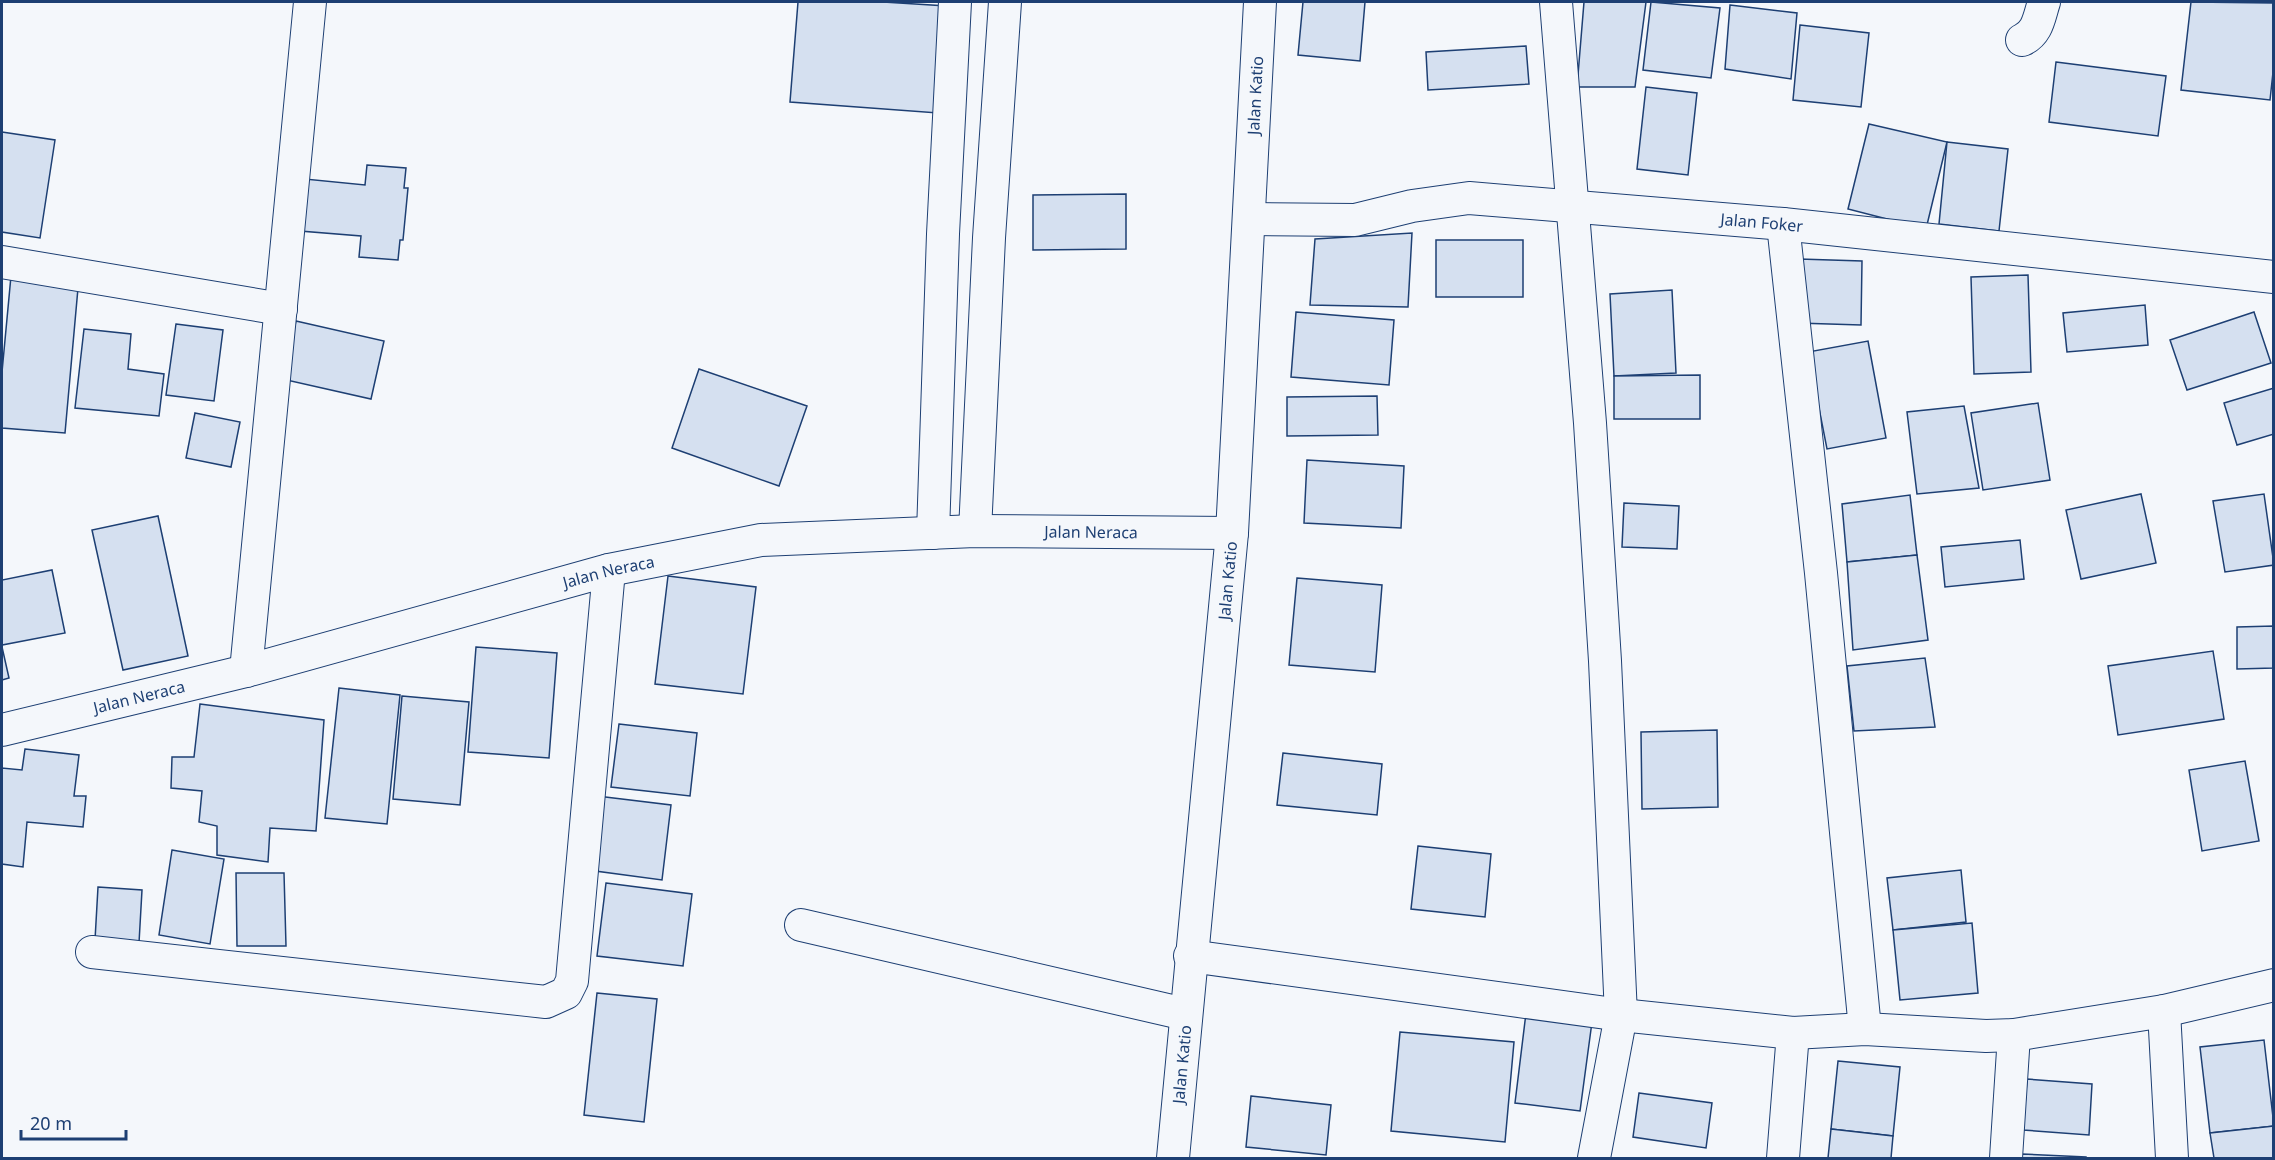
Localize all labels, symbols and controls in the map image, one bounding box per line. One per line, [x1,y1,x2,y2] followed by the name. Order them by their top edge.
[1242,55,1268,137] street label: Jalan Katio
[1718,208,1804,237] street label: Jalan Foker
[1042,521,1138,543] street label: Jalan Neraca
[1213,540,1242,623] street label: Jalan Katio
[558,550,656,594] street label: Jalan Neraca
[89,675,187,719] street label: Jalan Neraca
[1167,1024,1197,1107] street label: Jalan Katio
[21,1103,126,1141] scale bar
[30,1111,72,1135] text: 20 m

